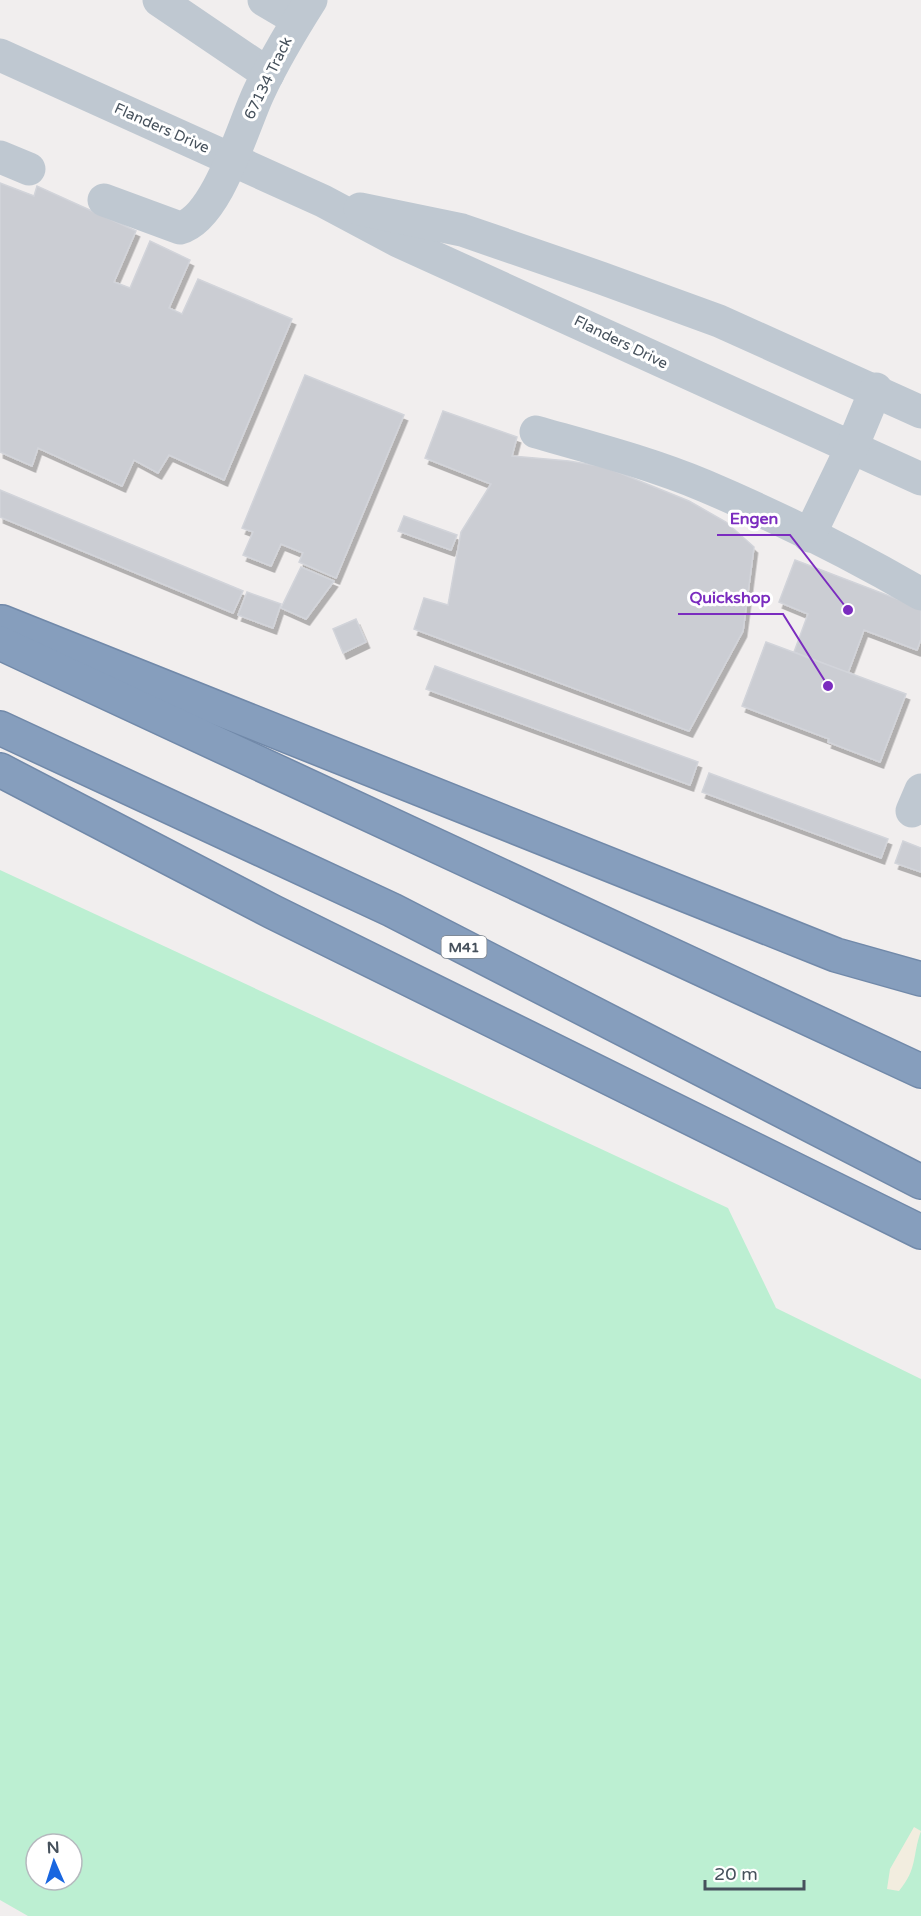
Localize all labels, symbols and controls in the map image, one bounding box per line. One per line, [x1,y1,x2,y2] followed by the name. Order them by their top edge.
[240,34,296,122] street label: 67134 Track
[112,99,212,157] street label: Flanders Drive
[571,312,671,372] street label: Flanders Drive
[717,501,790,535] callout: Engen
[730,509,778,529] text: Engen
[678,580,783,614] callout: Quickshop
[689,588,771,608] text: Quickshop
[442,936,486,958] road number: M41
[24,1832,84,1892] north arrow
[46,1838,60,1858] text: N
[705,1853,804,1891] scale bar
[714,1863,758,1885] text: 20 m

